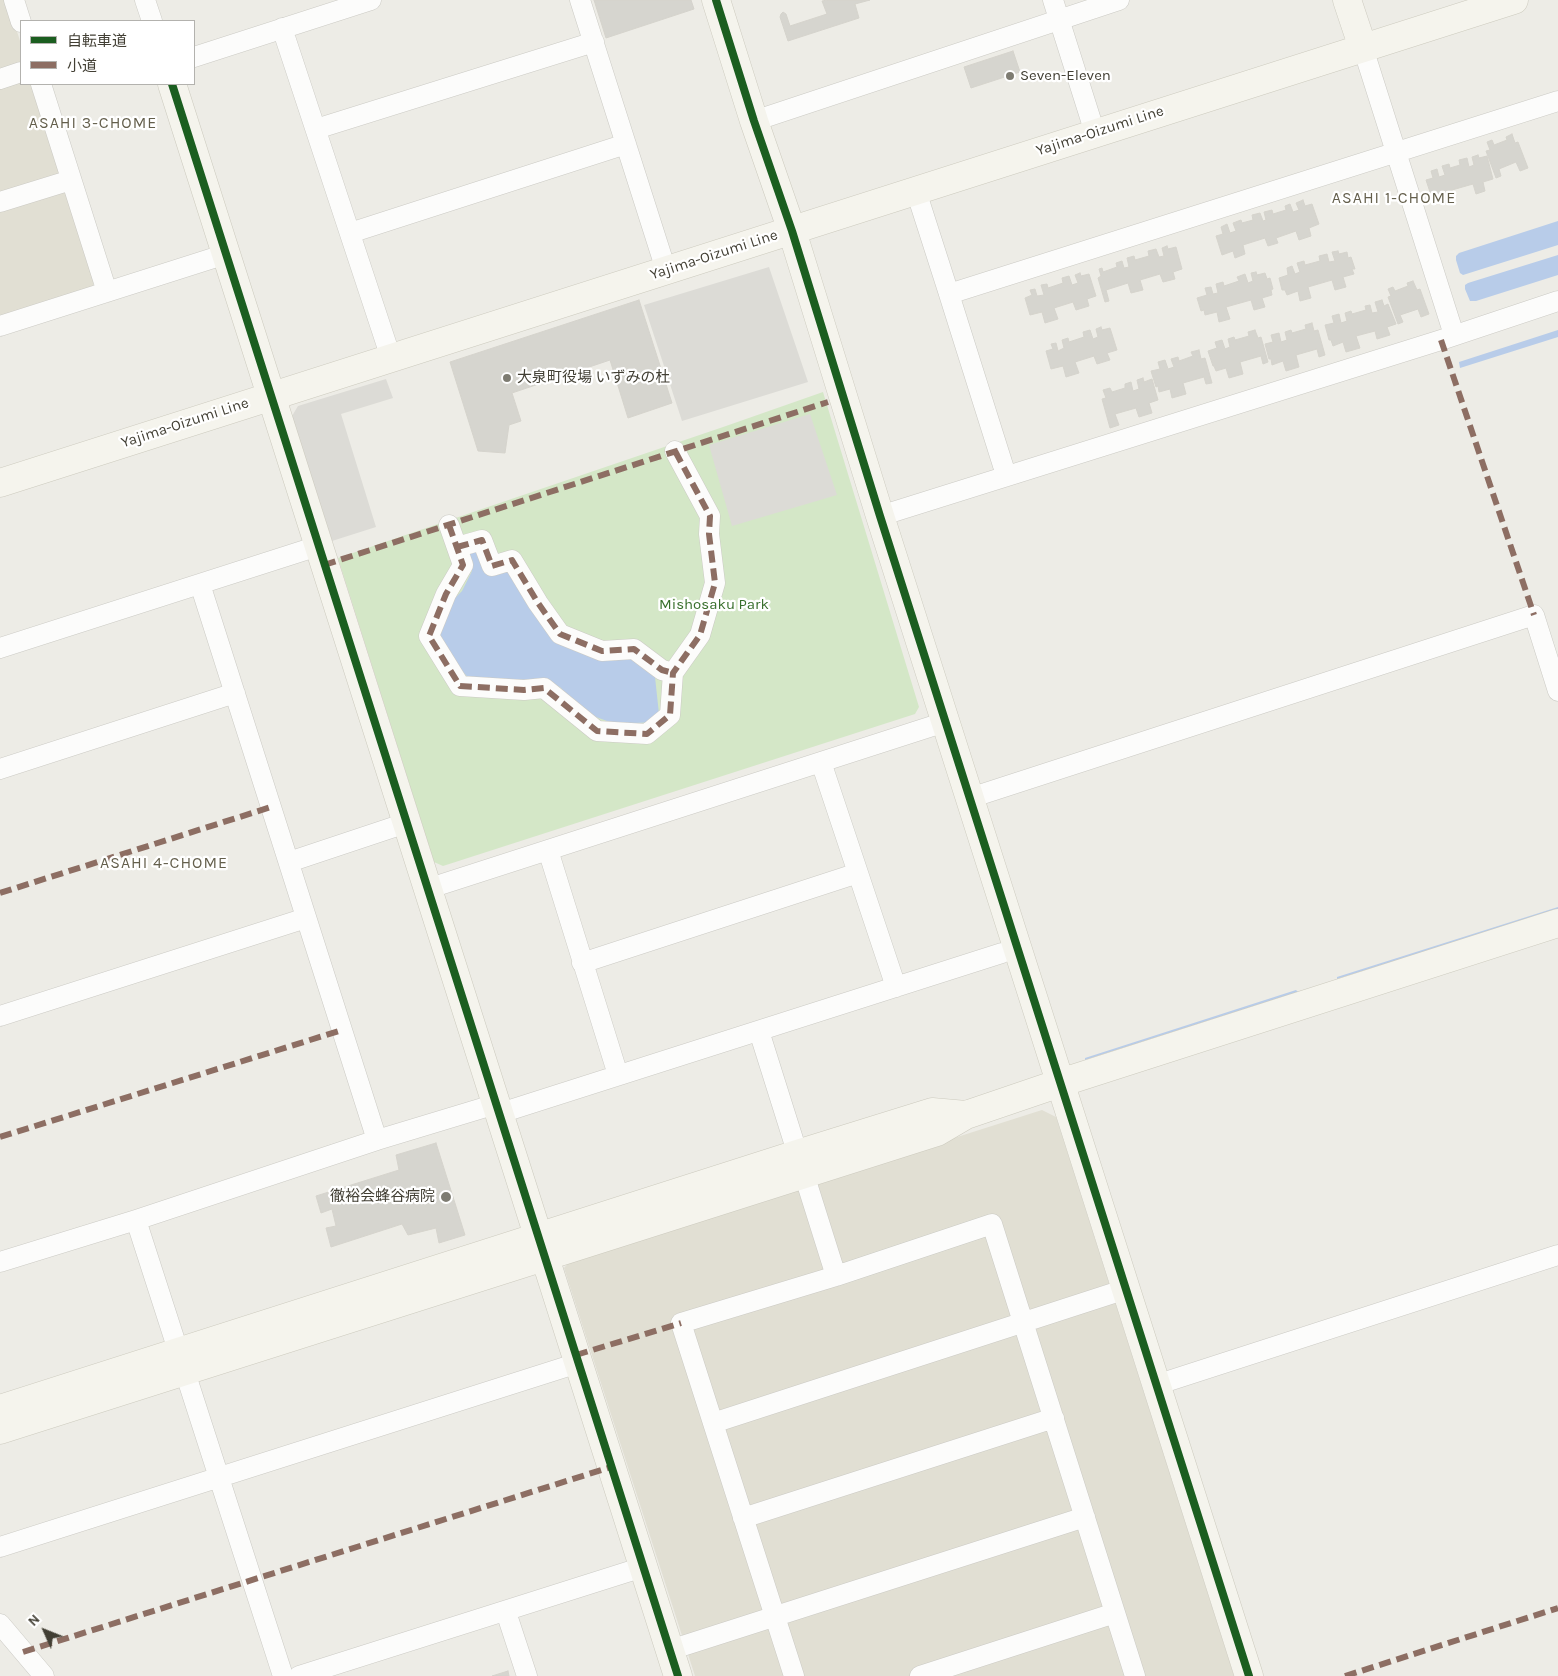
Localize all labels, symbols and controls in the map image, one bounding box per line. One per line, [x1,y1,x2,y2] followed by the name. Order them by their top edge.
[20,20,195,85] legend
[67,32,127,50] text: 自転車道
[67,57,97,75] text: 小道
[1020,67,1111,85] place label: Seven-Eleven
[1004,70,1016,82] marker: Seven-Eleven
[1034,102,1166,160] street label: Yajima-Oizumi Line
[27,113,159,133] district label: ASAHI 3-CHOME
[1330,188,1458,208] district label: ASAHI 1-CHOME
[648,226,780,284] street label: Yajima-Oizumi Line
[517,369,671,387] place label: 大泉町役場 いずみの杜
[501,372,513,384] marker: 大泉町役場 いずみの杜
[119,394,251,452] street label: Yajima-Oizumi Line
[659,596,769,614] park label: Mishosaku Park
[98,853,230,873] district label: ASAHI 4-CHOME
[330,1188,435,1206] place label: 徹裕会蜂谷病院
[439,1190,453,1204] marker: 徹裕会蜂谷病院
[20,1606,70,1656] north arrow
[24,1611,43,1630] text: N

